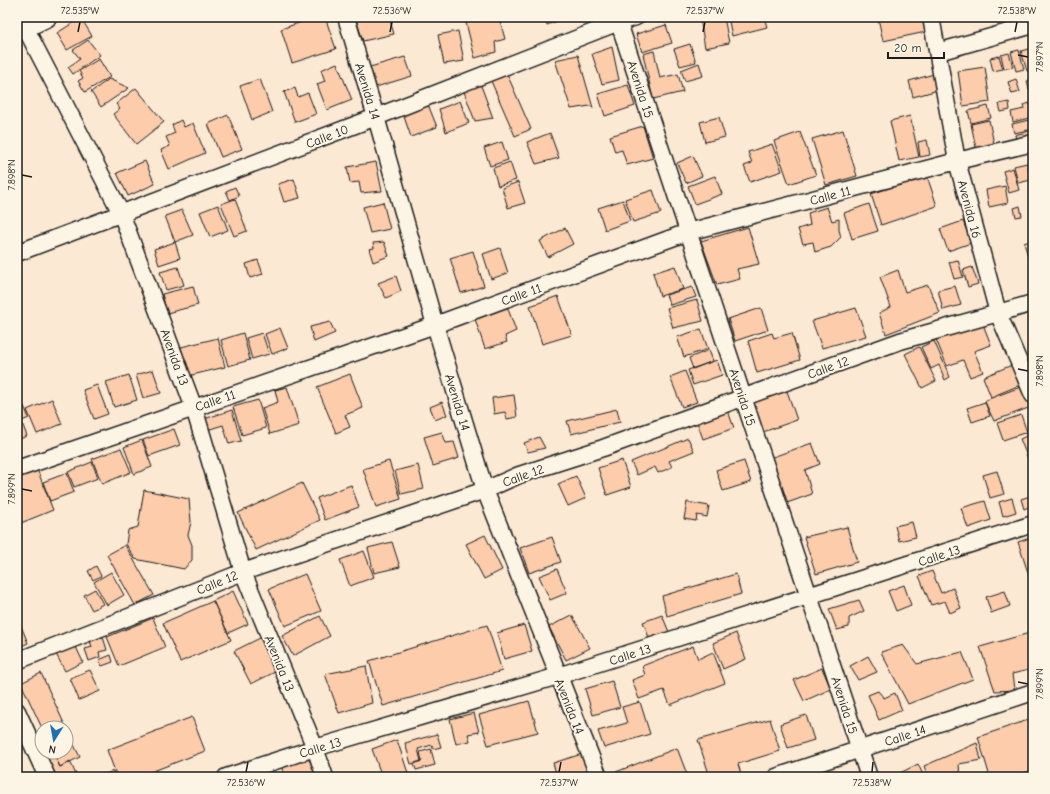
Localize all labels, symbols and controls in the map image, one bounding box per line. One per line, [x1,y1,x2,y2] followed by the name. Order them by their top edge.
[61,5,100,17] text: 72.535°W
[373,5,412,17] text: 72.536°W
[686,5,724,17] text: 72.537°W
[998,5,1036,17] text: 72.538°W
[888,34,944,60] scale bar
[894,41,922,55] text: 20 m
[1034,42,1046,72] text: 7.897°N
[624,59,657,120] street label: Avenida 15
[352,61,383,121] street label: Avenida 14
[304,121,351,151] street label: Calle 10
[6,160,18,190] text: 7.898°N
[955,178,984,240] street label: Avenida 16
[808,183,852,208] street label: Calle 11
[499,280,543,309] street label: Calle 11
[157,327,192,387] street label: Avenida 13
[805,353,851,382] street label: Calle 12
[1034,356,1046,386] text: 7.898°N
[726,367,759,428] street label: Avenida 15
[442,372,473,432] street label: Avenida 14
[193,387,237,414] street label: Calle 11
[500,461,546,490] street label: Calle 12
[6,473,18,505] text: 7.899°N
[916,542,962,569] street label: Calle 13
[194,567,240,598] street label: Calle 12
[262,633,298,693] street label: Avenida 13
[607,641,653,668] street label: Calle 13
[1034,668,1046,700] text: 7.899°N
[828,675,861,736] street label: Avenida 15
[552,676,587,736] street label: Avenida 14
[34,720,74,760] north arrow
[883,722,928,749] street label: Calle 14
[297,734,343,761] street label: Calle 13
[47,742,57,756] text: N
[227,777,266,789] text: 72.536°W
[540,777,578,789] text: 72.537°W
[853,777,891,789] text: 72.538°W

